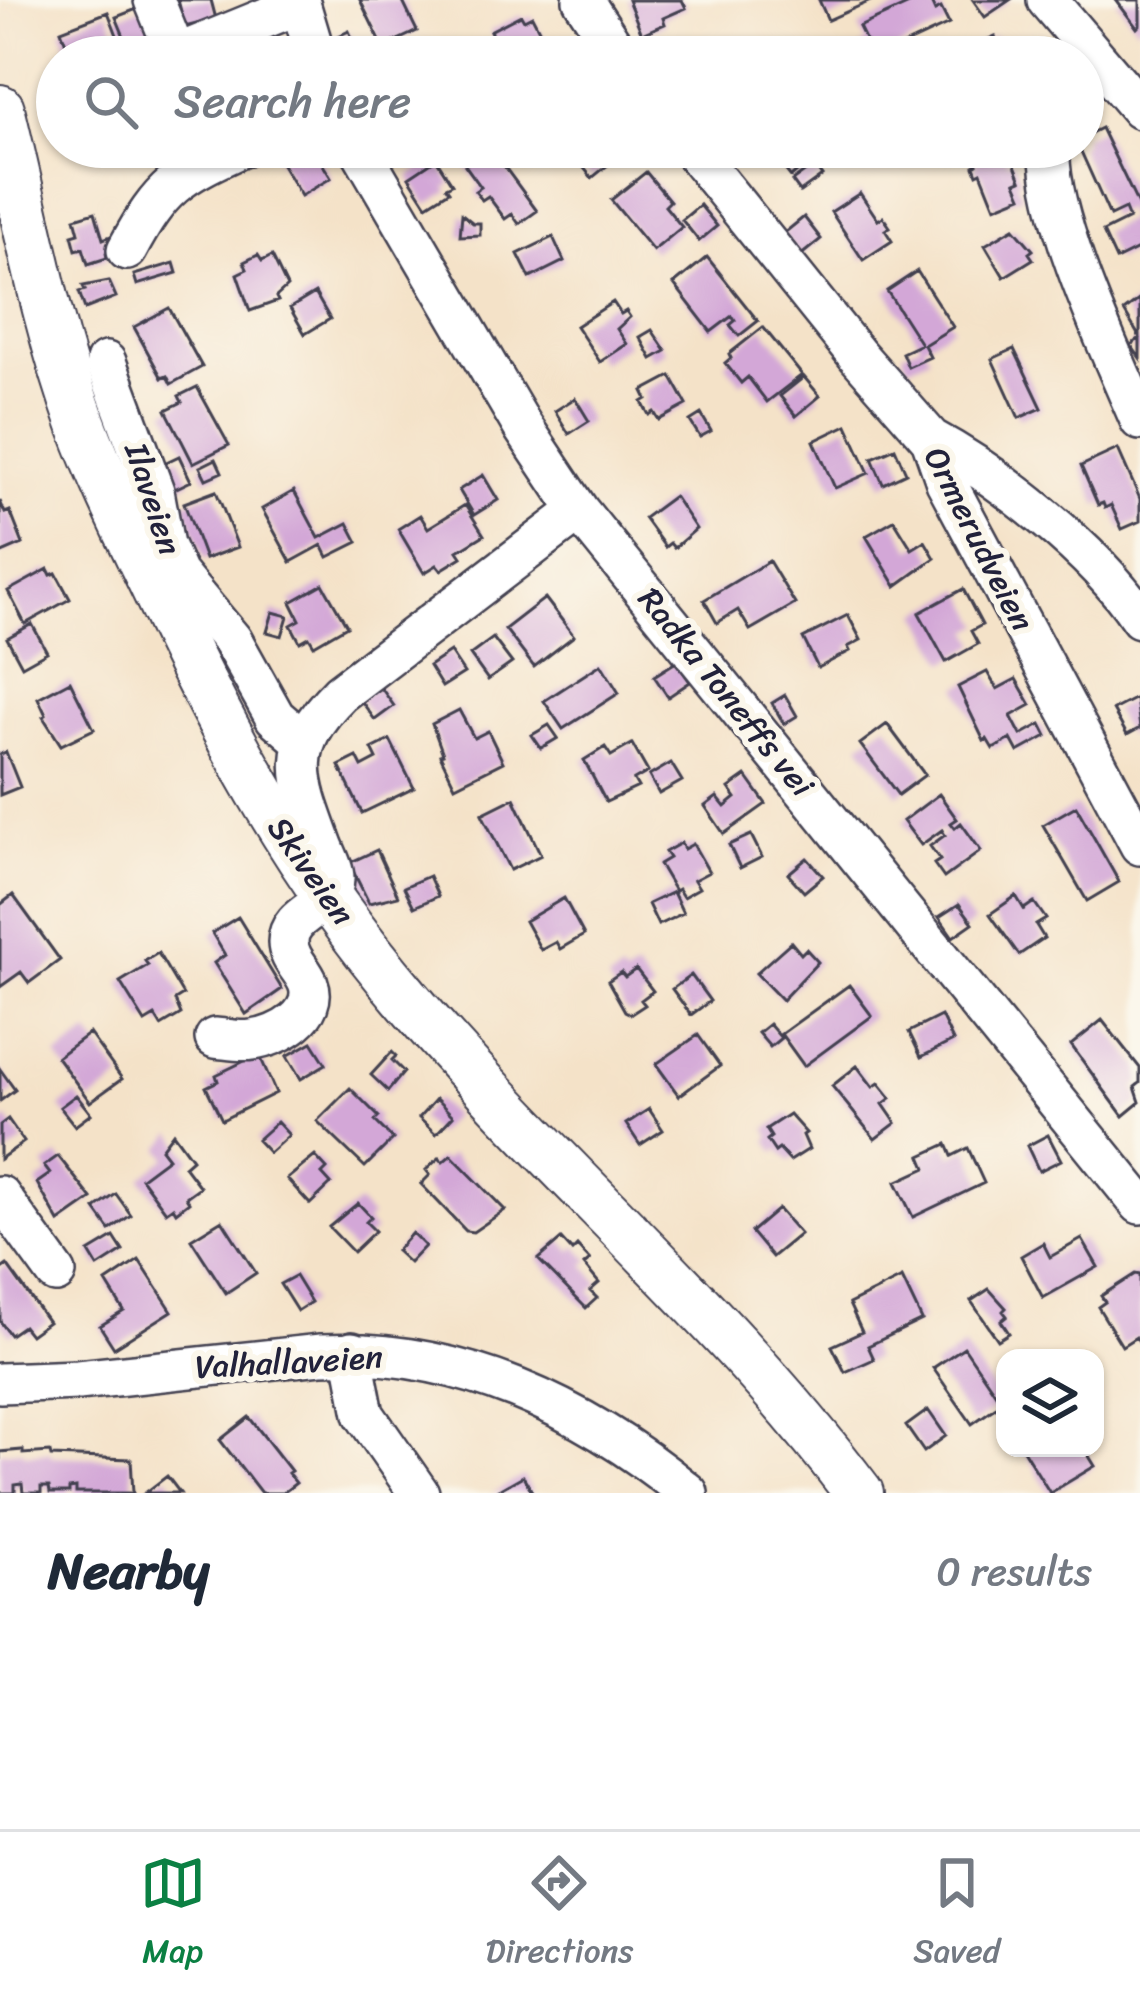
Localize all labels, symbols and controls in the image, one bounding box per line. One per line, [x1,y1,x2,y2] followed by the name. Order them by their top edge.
[36,36,1104,168] search box
[174,62,411,142] text: Search here
[78,69,144,135] icon: search
[107,434,198,563] street label: Ilaveien
[908,436,1051,642] street label: Ormerudveien
[623,574,830,811] street label: Radka Toneffs vei
[252,804,370,938] street label: Skiveien
[194,1328,384,1396] street label: Valhallaveien
[996,1349,1104,1457] map controls
[996,1349,1104,1457] button: layers
[48,1526,209,1616] text: Nearby
[936,1537,1092,1606] text: 0 results
[140,1850,206,1980] tab: Map
[486,1850,633,1980] tab: Directions
[913,1850,1000,1980] tab: Saved

